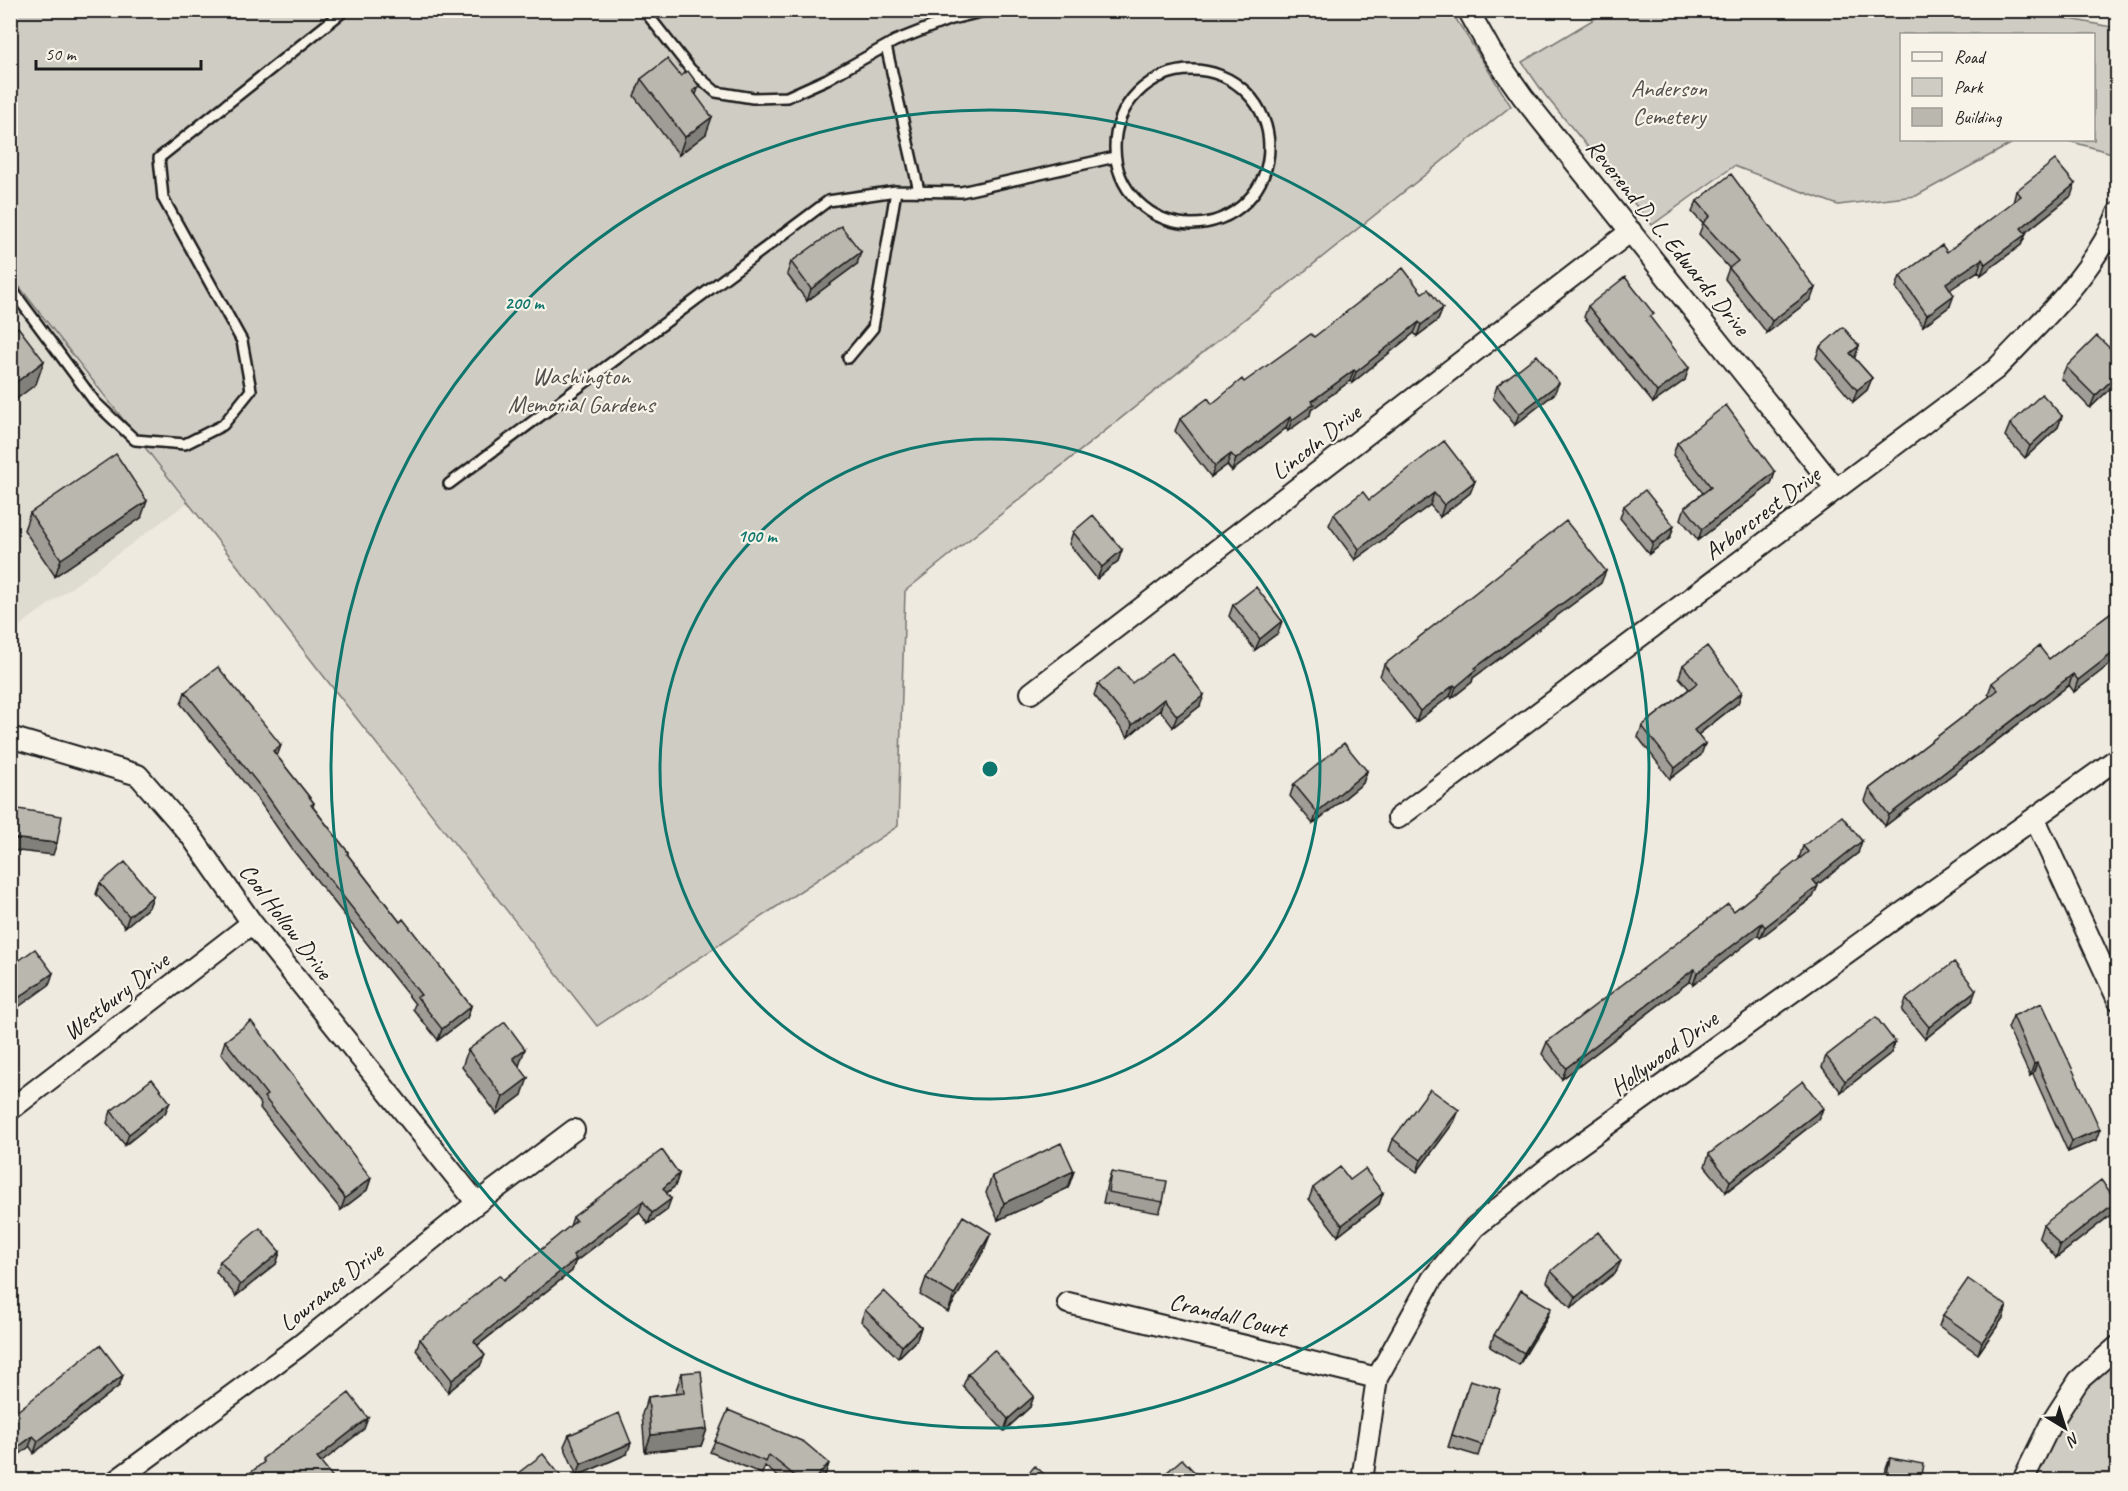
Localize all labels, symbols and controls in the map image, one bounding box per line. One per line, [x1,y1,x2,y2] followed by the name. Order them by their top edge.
[36,33,201,71] scale bar
[1900,33,2095,141] legend
[45,43,78,65] text: 50 m
[1954,46,1987,68] text: Road
[1631,73,1707,131] park label: Anderson Cemetery
[1954,76,1984,98] text: Park
[1954,106,2003,128] text: Building
[1580,133,1758,343] street label: Reverend D. L. Edwards Drive
[505,292,545,314] text: 200 m
[508,361,657,419] park label: Washington Memorial Gardens
[1265,396,1369,486] street label: Lincoln Drive
[1698,458,1828,566] street label: Arborcrest Drive
[738,525,778,547] text: 100 m
[980,759,1000,779] centre of rings
[233,857,341,987] street label: Cool Hollow Drive
[57,944,177,1047] street label: Westbury Drive
[1604,1003,1726,1102] street label: Hollywood Drive
[273,1235,391,1338] street label: Lowrance Drive
[1166,1286,1292,1344] street label: Crandall Court
[2035,1398,2095,1458] north arrow
[2061,1428,2084,1452] text: N

